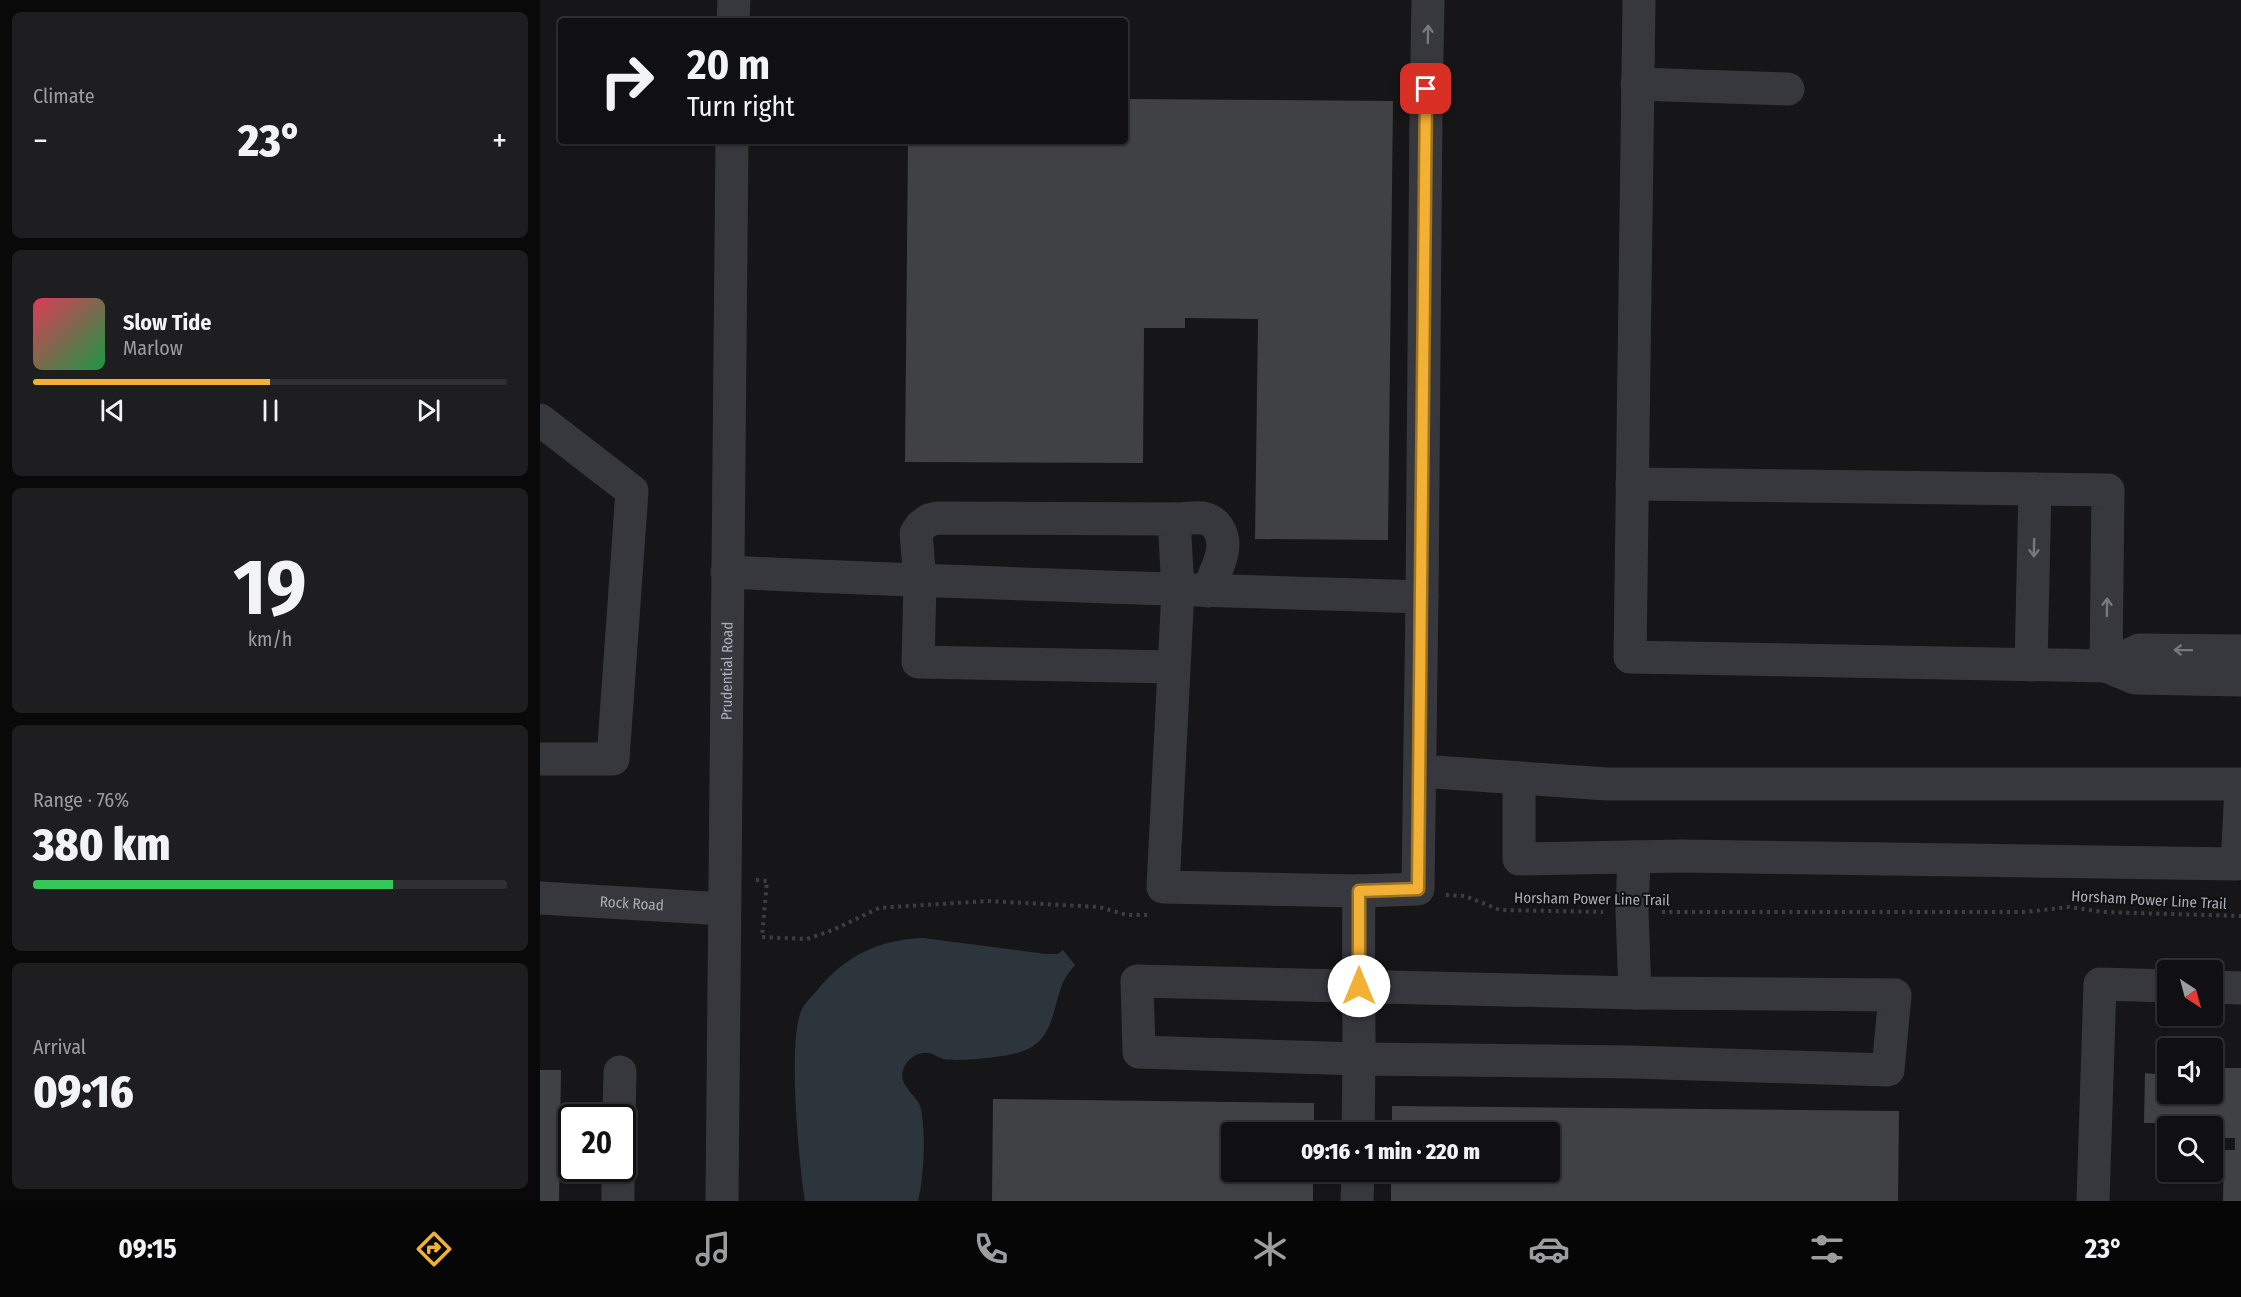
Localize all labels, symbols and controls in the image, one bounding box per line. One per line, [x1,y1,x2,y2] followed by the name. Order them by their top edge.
[1422,25,1433,45] one-way arrow
[687,40,770,90] text: 20 m
[588,42,666,120] icon: right
[1400,63,1451,114] pin
[1409,72,1442,105] icon: arrive
[33,84,95,108] text: Climate
[687,91,795,123] text: Turn right
[238,114,302,168] text: 23°
[33,121,48,161] text: −
[492,121,507,161] text: +
[123,309,211,336] text: Slow Tide
[123,336,183,360] text: Marlow
[96,394,129,427] icon: previous
[254,394,287,427] icon: pause
[412,394,445,427] icon: next
[2028,537,2039,557] one-way arrow
[233,541,307,635] text: 19
[2101,598,2113,618] one-way arrow
[718,622,736,720] street label: Prudential Road
[248,627,292,651] text: km/h
[2173,644,2193,656] one-way arrow
[33,788,129,812] text: Range · 76%
[33,818,170,872] text: 380 km
[2071,887,2227,913] street label: Horsham Power Line Trail
[1514,889,1670,909] street label: Horsham Power Line Trail
[599,893,664,914] street label: Rock Road
[1327,954,1391,1018] position arrow
[2157,960,2223,1026] north arrow
[2157,960,2223,1182] map controls
[33,1035,86,1059] text: Arrival
[2157,1038,2223,1104] button: sound
[33,1065,134,1119] text: 09:16
[558,1104,636,1182] speed limit sign: 20
[2157,1116,2223,1182] button: search
[1301,1138,1480,1165] text: 09:16 · 1 min · 220 m
[413,1228,455,1270] icon: directions
[692,1228,734,1270] icon: music
[970,1228,1012,1270] icon: phone
[1249,1228,1291,1270] icon: climate
[1528,1228,1570,1270] icon: car
[1806,1228,1848,1270] icon: filters
[118,1233,177,1265] text: 09:15
[2085,1233,2123,1265] text: 23°

